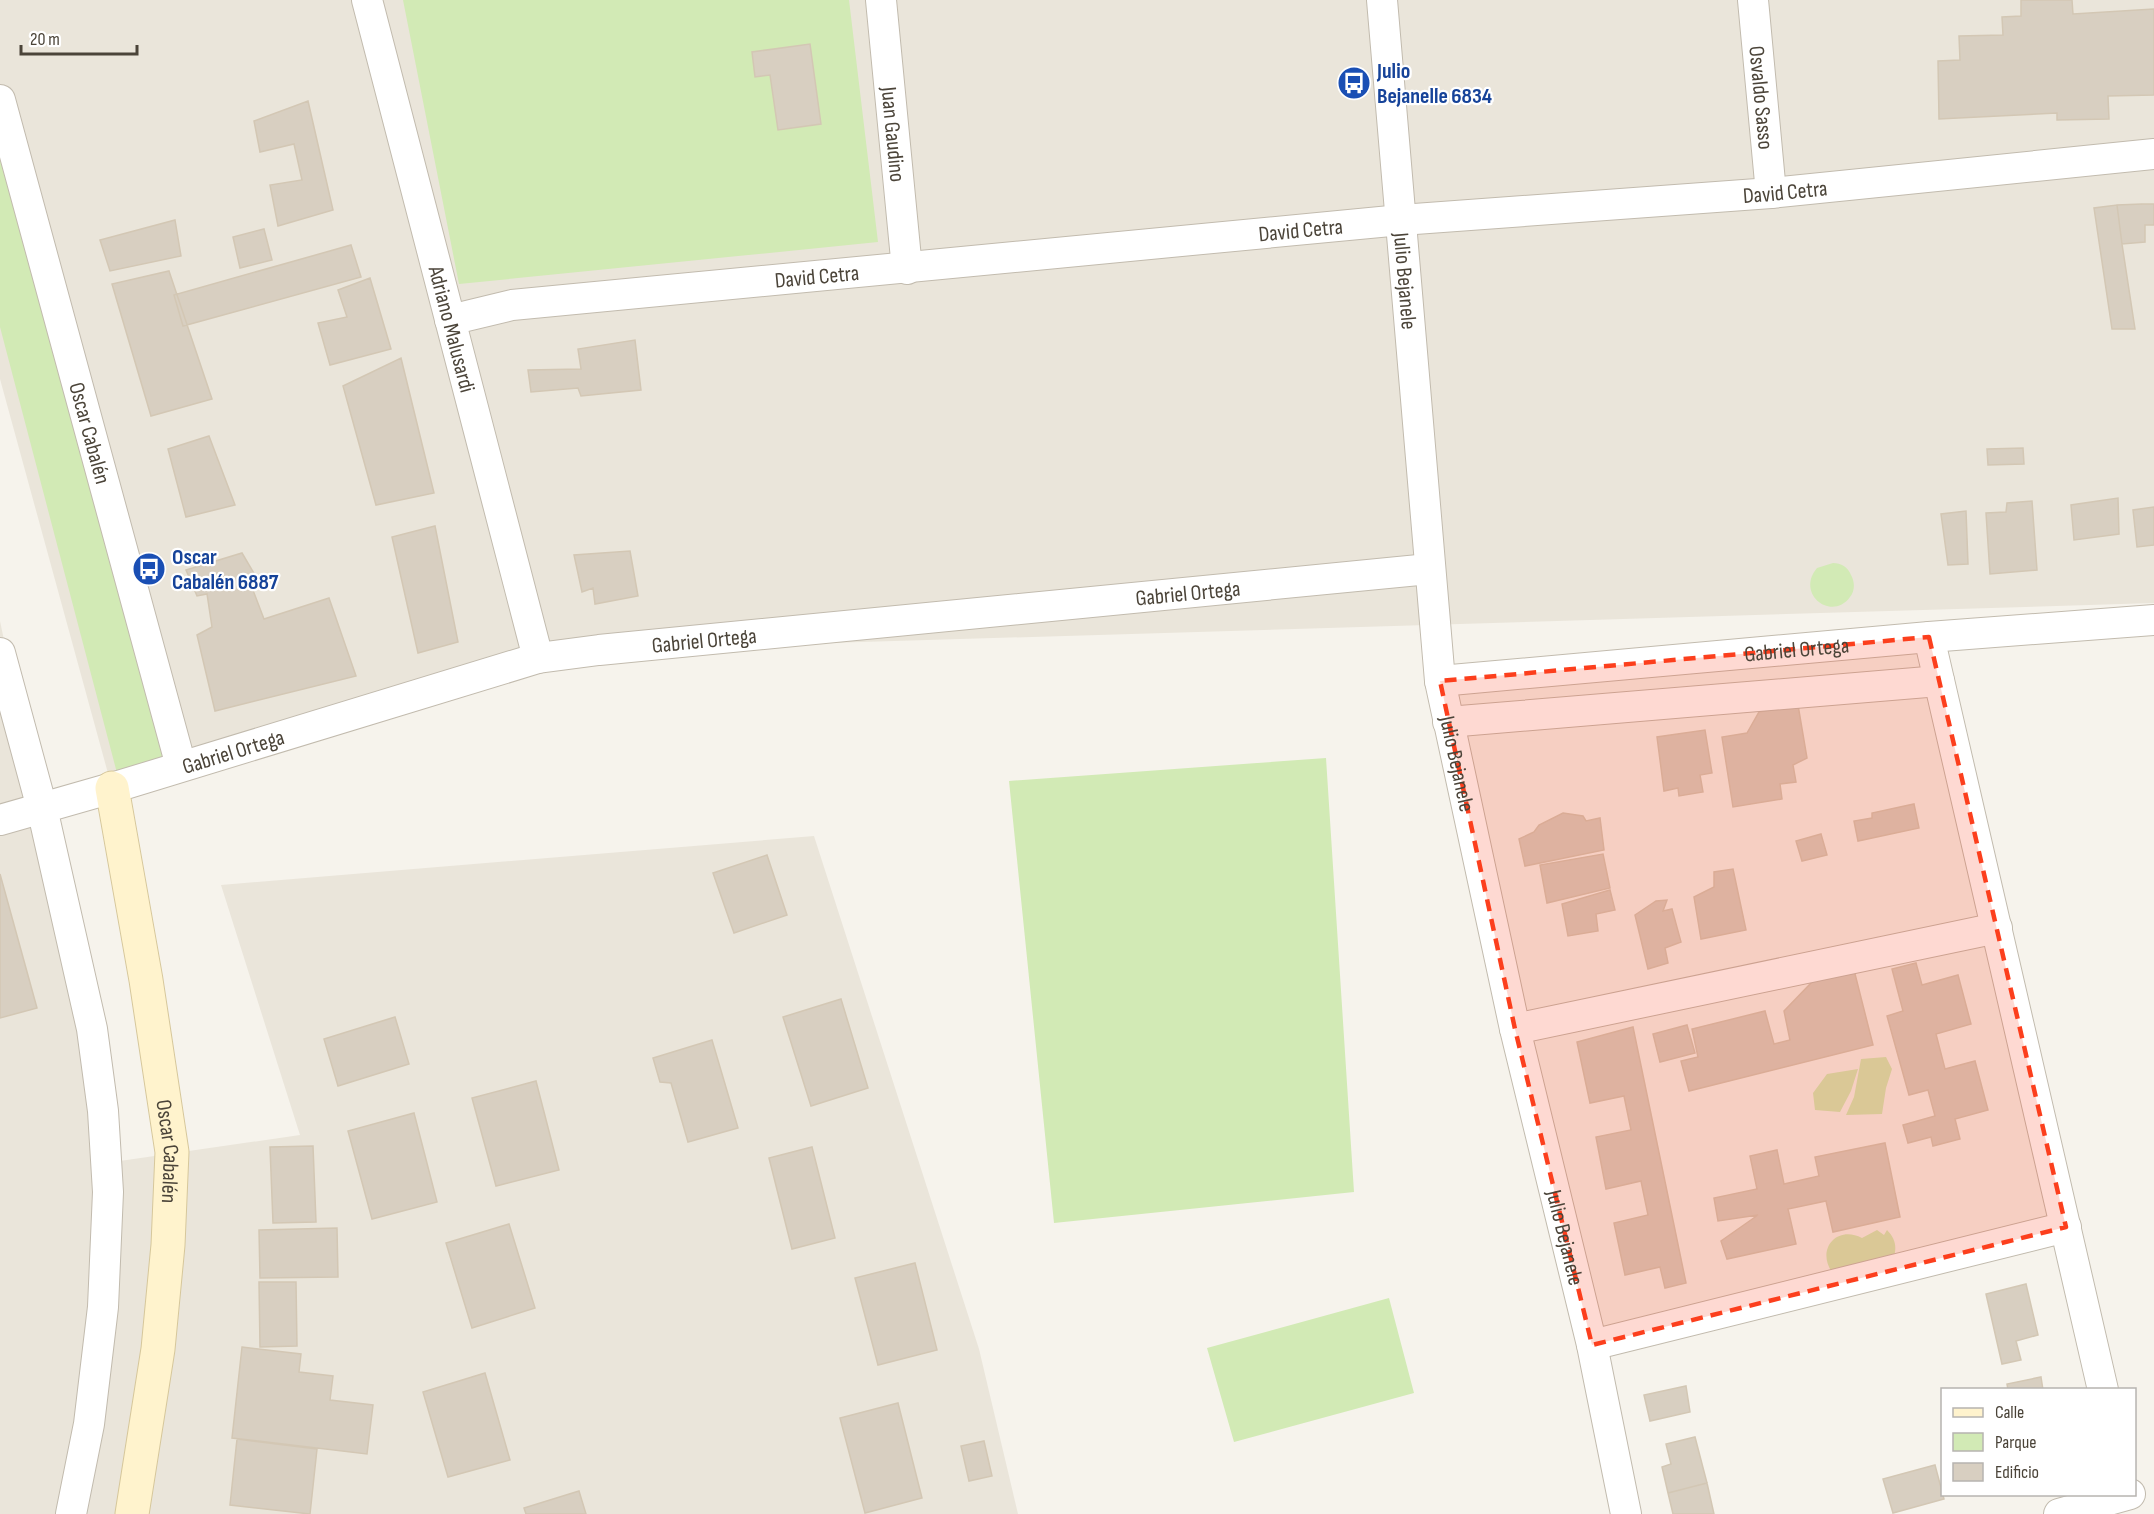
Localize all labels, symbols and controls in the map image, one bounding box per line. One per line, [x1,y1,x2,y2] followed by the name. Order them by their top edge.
[21,18,136,56] scale bar
[30,29,60,50] text: 20 m
[1742,45,1779,151] street label: Osvaldo Sasso
[1376,58,1492,110] place label: Julio Bejanelle 6834
[1336,65,1372,101] bus stop icon: Julio Bejanelle 6834
[874,85,911,183] street label: Juan Gaudino
[1742,175,1829,210] street label: David Cetra
[1257,214,1344,249] street label: David Cetra
[1387,230,1422,331] street label: Julio Bejanele
[774,260,860,295] street label: David Cetra
[421,262,480,396] street label: Adriano Malusardi
[62,379,116,487] street label: Oscar Cabalén
[172,544,279,596] place label: Oscar Cabalén 6887
[131,551,167,587] bus stop icon: Oscar Cabalén 6887
[1134,575,1242,613] street label: Gabriel Ortega
[651,623,758,660] street label: Gabriel Ortega
[1743,632,1850,669] street label: Gabriel Ortega
[1433,713,1480,814] street label: Julio Bejanele
[179,724,288,781] street label: Gabriel Ortega
[149,1098,184,1204] street label: Oscar Cabalén
[1539,1186,1589,1288] street label: Julio Bejanele
[1941,1388,2136,1496] legend
[1995,1402,2024,1423] text: Calle
[1995,1432,2036,1453] text: Parque
[1995,1462,2039,1483] text: Edificio

